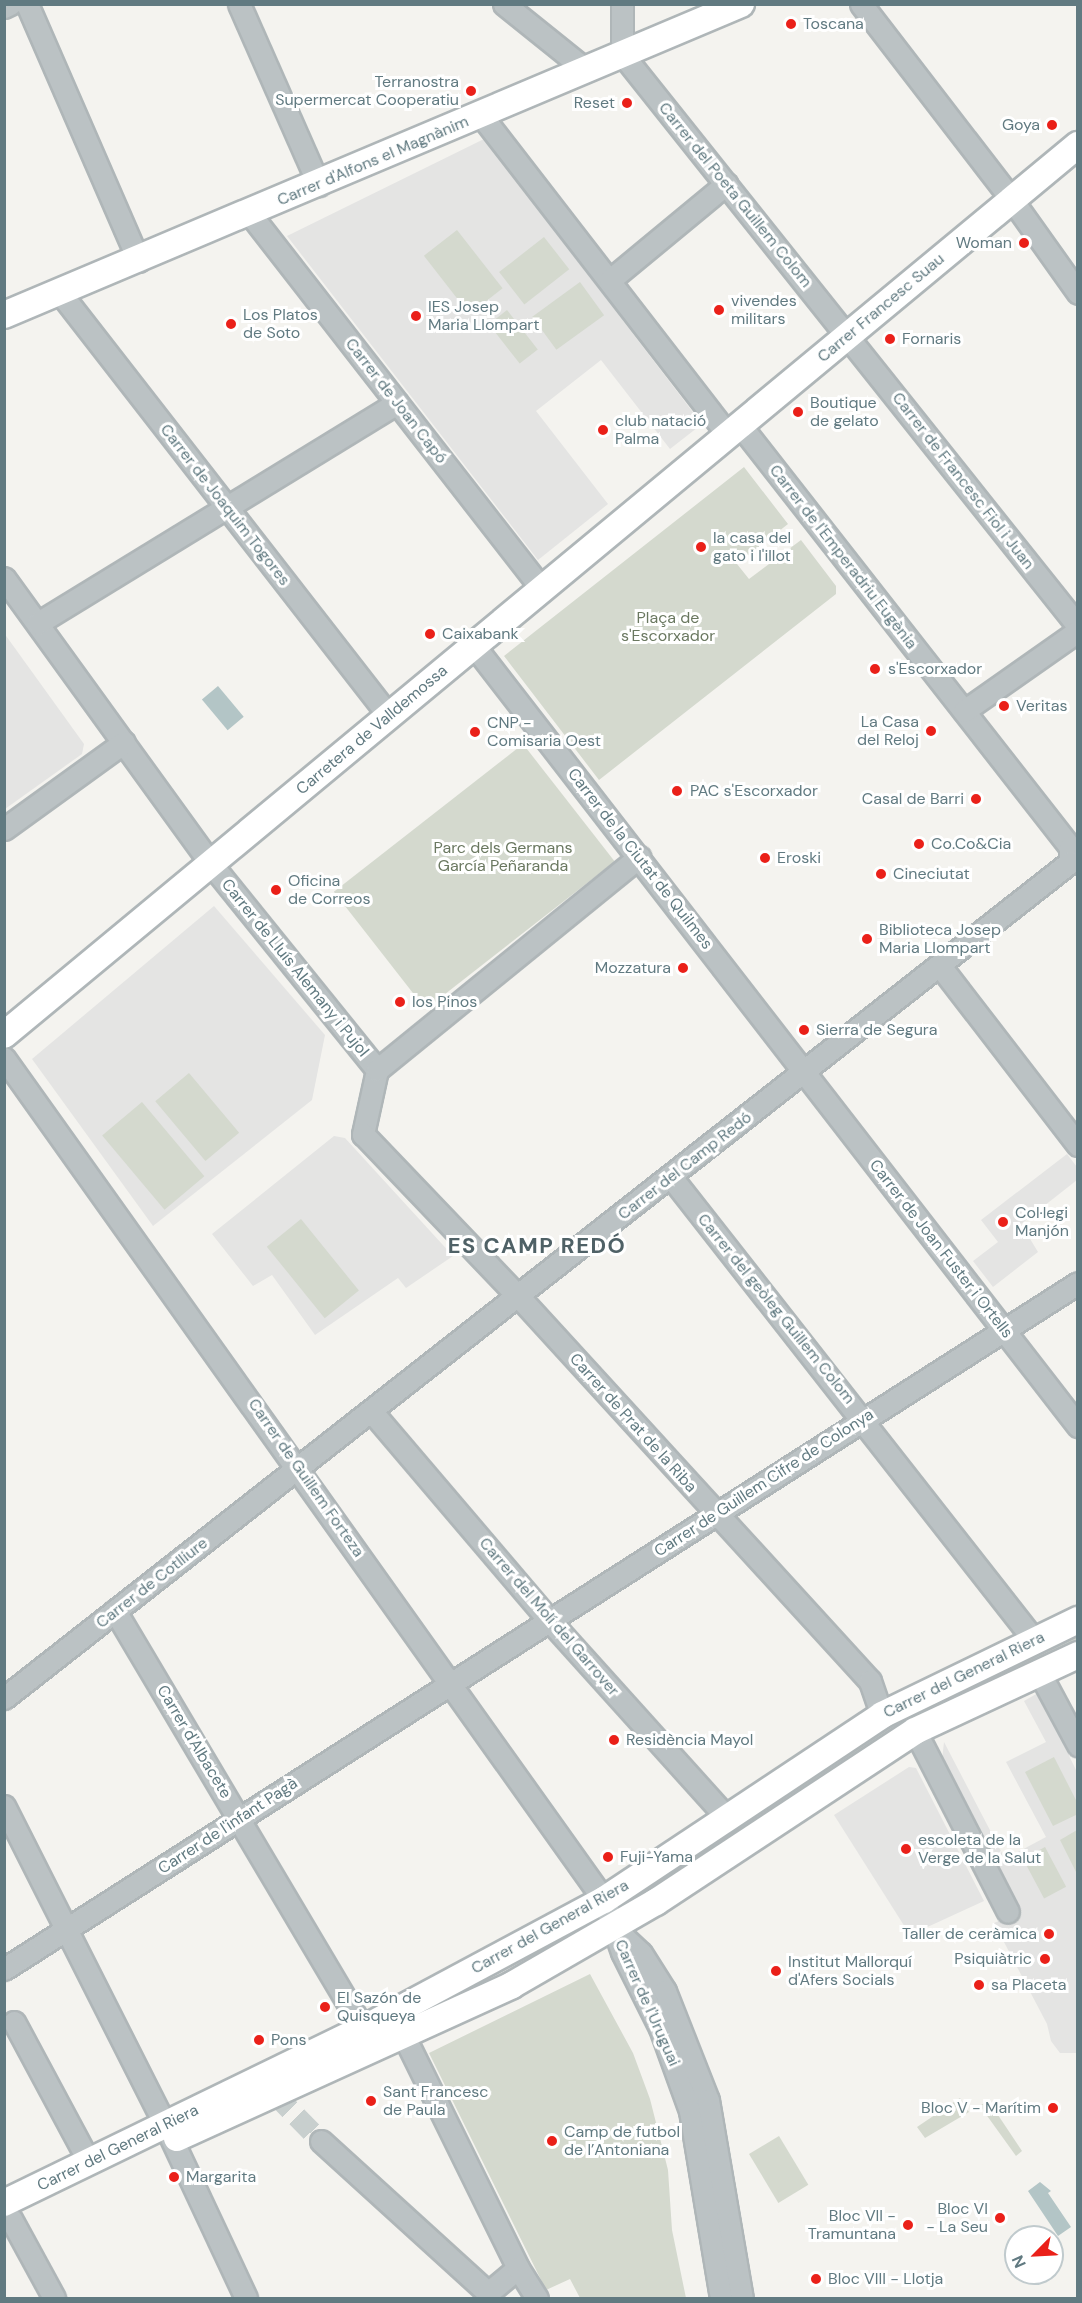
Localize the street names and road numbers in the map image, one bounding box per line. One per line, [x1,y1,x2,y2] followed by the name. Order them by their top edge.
[654,99,816,291] street label: Carrer del Poeta Guillem Colom
[274,112,472,210] street label: Carrer d'Alfons el Magnànim
[814,249,948,367] street label: Carrer Francesc Suau
[341,335,451,467] street label: Carrer de Joan Capó
[888,389,1038,573] street label: Carrer de Francesc Fiol i Juan
[156,420,294,590] street label: Carrer de Joaquim Togores
[765,461,921,653] street label: Carrer de l'Emperadriu Eugènia
[293,661,451,799] street label: Carretera de Valldemossa
[563,765,717,953] street label: Carrer de la Ciutat de Quilmes
[217,875,373,1061] street label: Carrer de Lluís Alemany i Pujol
[614,1108,756,1224] street label: Carrer del Camp Redó
[865,1156,1017,1342] street label: Carrer de Joan Fuster i Ortells
[693,1210,859,1408] street label: Carrer del geòleg Guillem Colom
[565,1349,701,1497] street label: Carrer de Prat de la Riba
[244,1395,368,1561] street label: Carrer de Guillem Forteza
[651,1405,877,1561] street label: Carrer de Guillem Cifre de Colonya
[92,1534,212,1632] street label: Carrer de Cotlliure
[475,1534,623,1700] street label: Carrer del Molí del Garrover
[880,1628,1048,1722] street label: Carrer del General Riera
[153,1682,235,1802] street label: Carrer d'Albacete
[155,1774,301,1878] street label: Carrer de l'infant Pagà
[468,1876,632,1978] street label: Carrer del General Riera
[610,1937,684,2069] street label: Carrer de l'Uruguai
[34,2101,202,2195] street label: Carrer del General Riera

